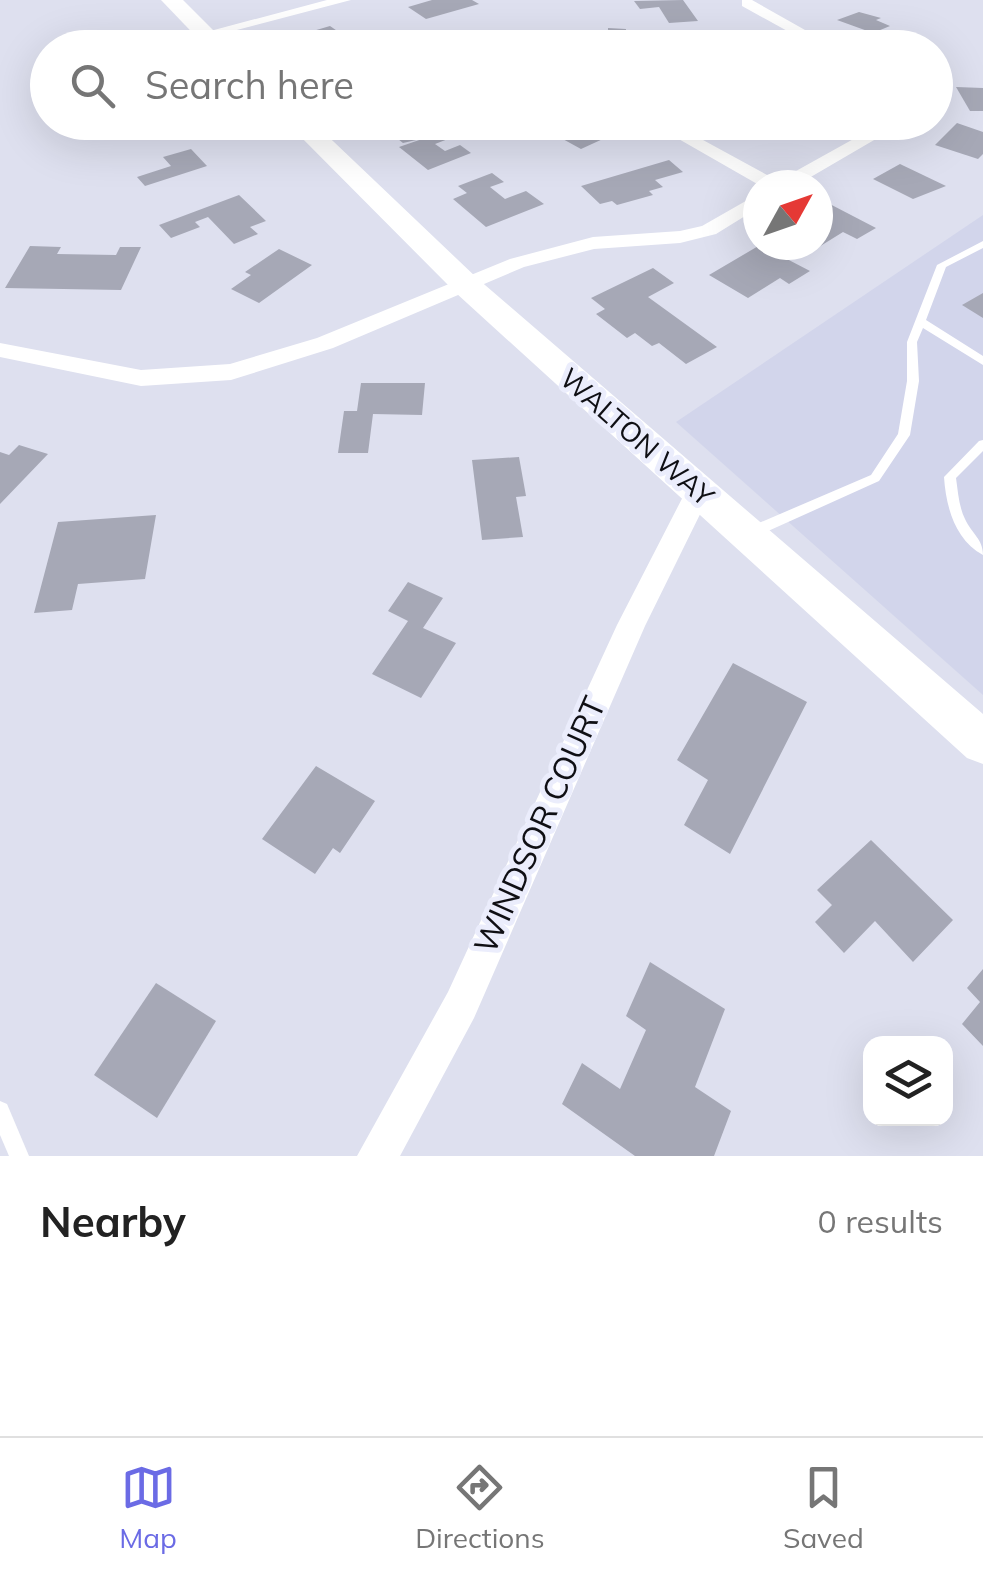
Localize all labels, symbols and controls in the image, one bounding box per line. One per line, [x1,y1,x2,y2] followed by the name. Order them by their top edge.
[30,30,953,140] search box
[65,58,120,113] icon: search
[145,61,354,109] text: Search here
[743,170,833,260] north arrow
[553,360,722,514] street label: WALTON WAY
[464,690,614,959] street label: WINDSOR COURT
[863,1036,953,1126] map controls
[863,1036,953,1126] button: layers
[40,1195,186,1248] text: Nearby
[818,1201,943,1241] text: 0 results
[119,1460,177,1555] tab: Map
[415,1460,545,1555] tab: Directions
[783,1460,864,1555] tab: Saved

